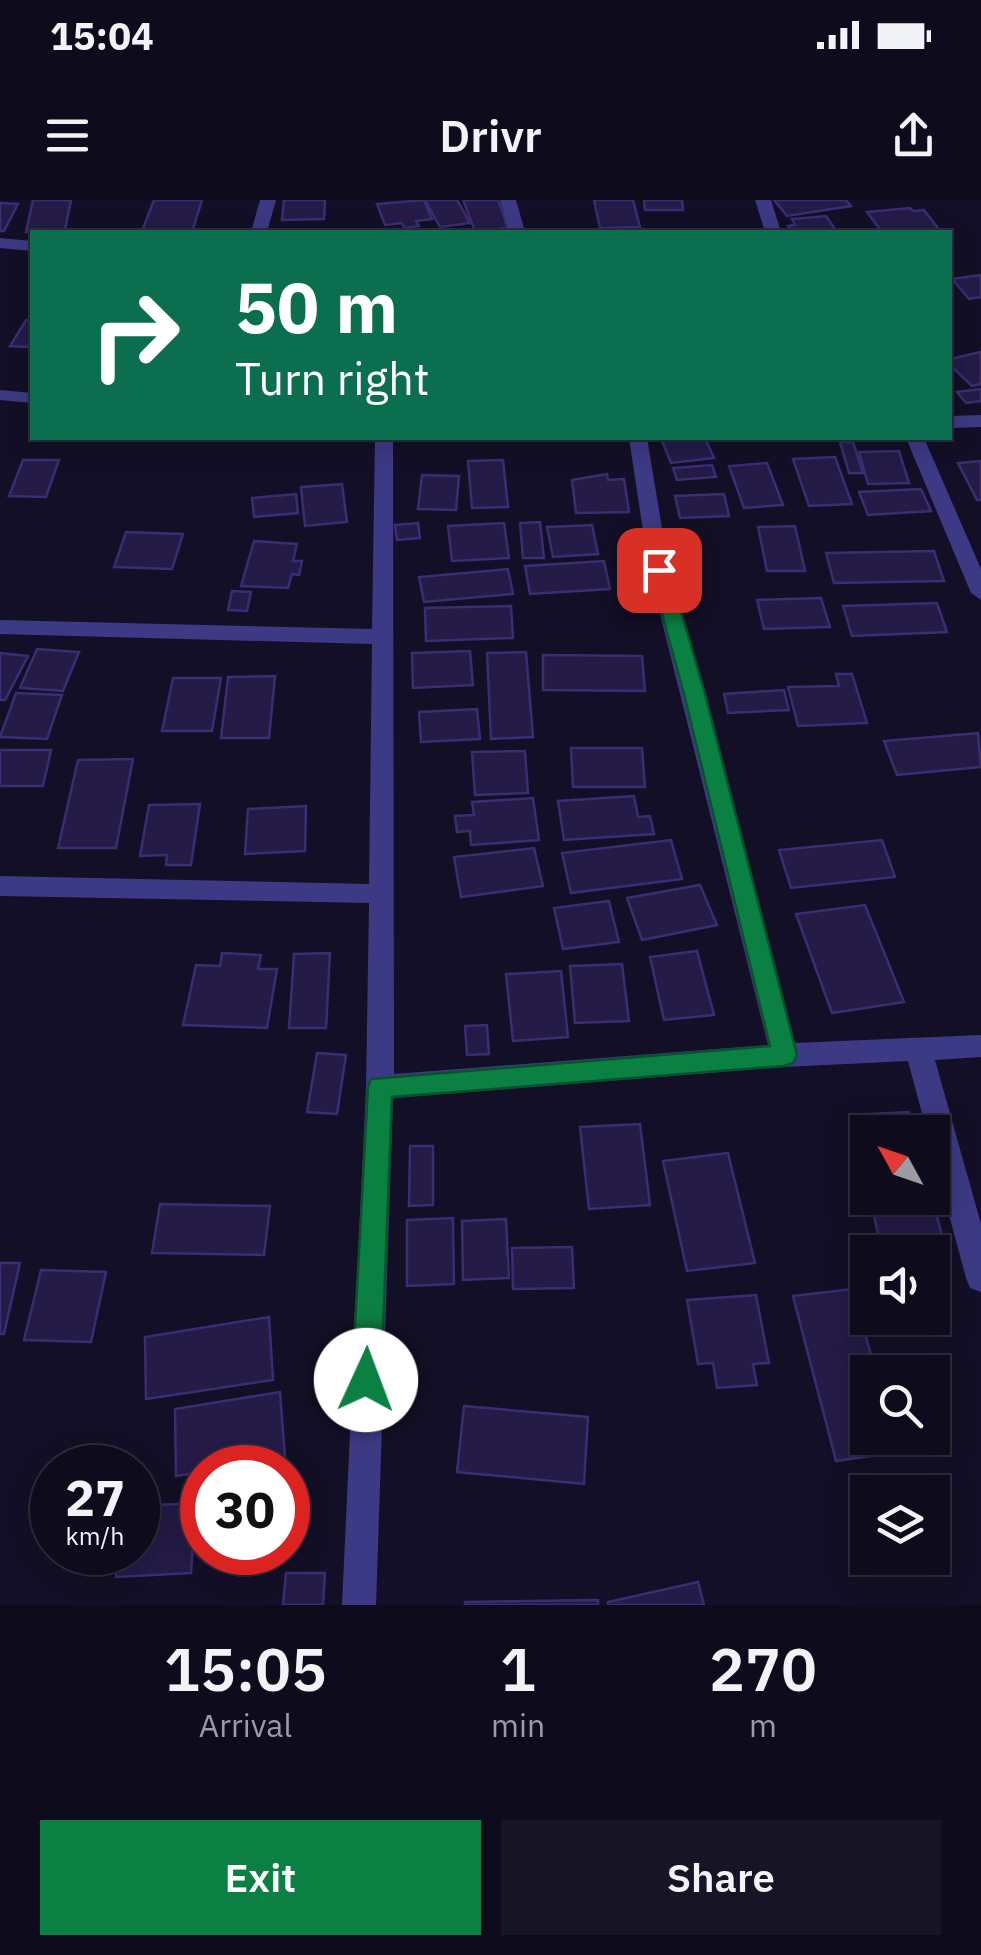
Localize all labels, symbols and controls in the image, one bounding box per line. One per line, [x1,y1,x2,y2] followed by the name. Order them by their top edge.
[50,11,154,60] text: 15:04
[439,106,542,164] text: Drivr
[40,108,95,163] icon: menu
[886,108,941,163] icon: share
[235,261,398,352] text: 50 m
[70,270,200,400] icon: right
[235,349,430,407] text: Turn right
[617,528,702,613] pin
[632,543,687,598] icon: arrive
[850,1115,950,1215] north arrow
[850,1115,950,1575] map controls
[850,1235,950,1335] button: sound
[314,1328,418,1432] position arrow
[850,1355,950,1455] button: search
[180,1445,310,1575] speed limit sign: 30
[65,1465,125,1530] text: 27
[850,1475,950,1575] button: layers
[66,1519,124,1552] text: km/h
[164,1629,327,1708] text: 15:05
[500,1629,536,1708] text: 1
[709,1629,817,1708] text: 270
[199,1704,292,1746] text: Arrival
[491,1704,545,1746] text: min
[749,1704,777,1746] text: m
[40,1820,481,1935] button: Exit
[501,1820,941,1935] button: Share

